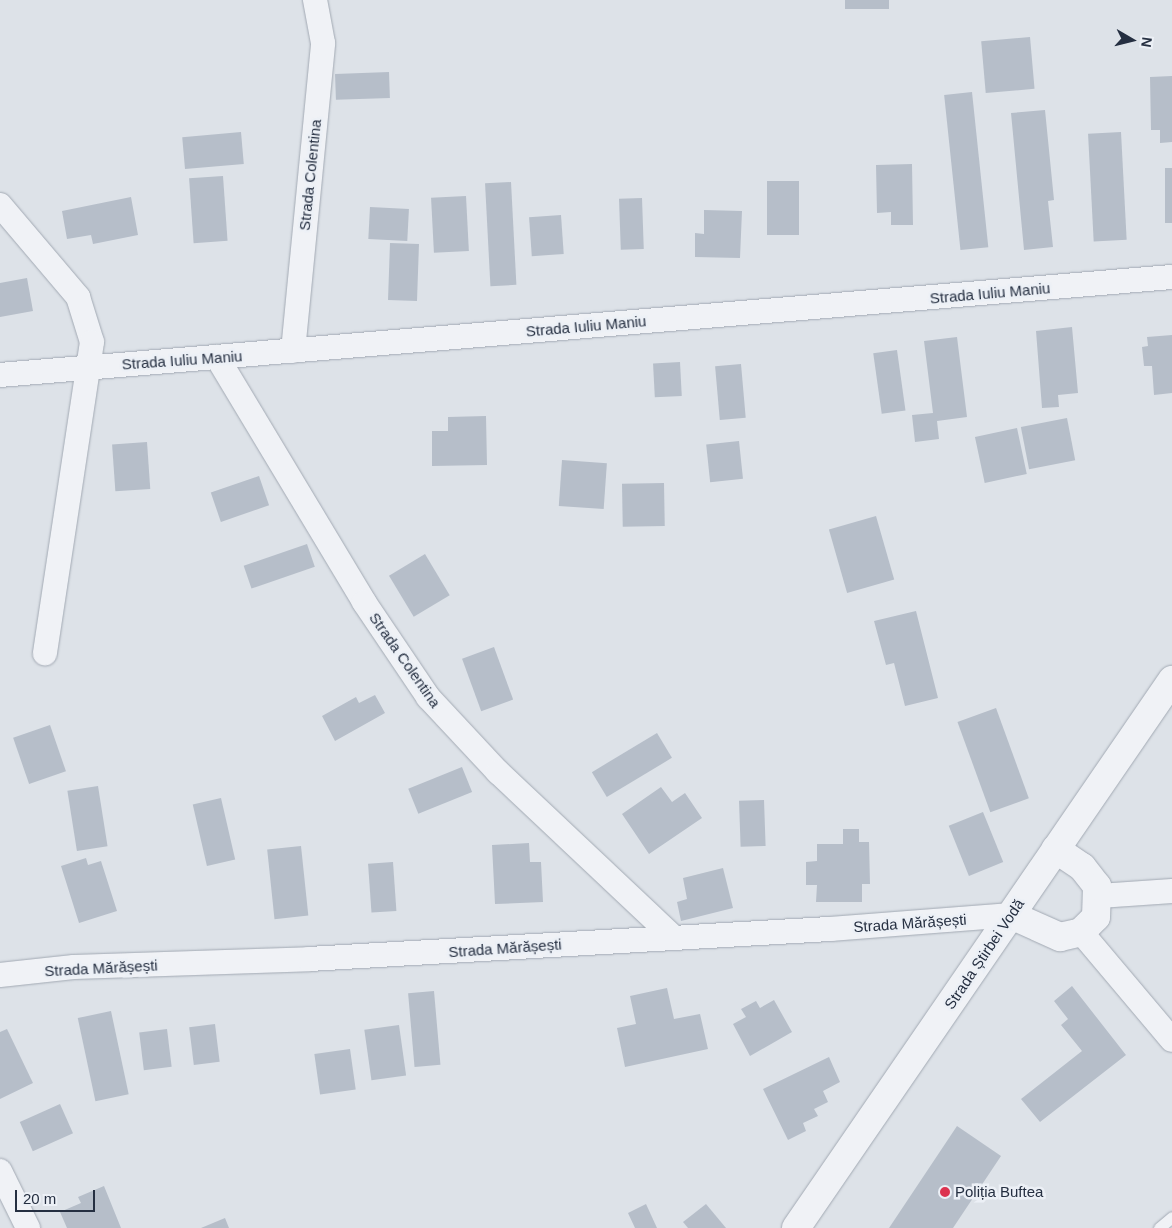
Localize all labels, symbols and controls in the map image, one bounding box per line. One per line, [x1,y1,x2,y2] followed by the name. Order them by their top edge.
[1107,15,1157,65] north arrow
[1138,36,1155,48] text: N
[295,118,325,232] street label: Strada Colentina
[929,279,1051,307] street label: Strada Iuliu Maniu
[525,312,647,340] street label: Strada Iuliu Maniu
[121,347,243,373] street label: Strada Iuliu Maniu
[366,609,444,711] street label: Strada Colentina
[940,895,1028,1013] street label: Strada Știrbei Vodă
[853,910,967,936] street label: Strada Mărășești
[448,935,562,961] street label: Strada Mărășești
[44,956,158,980] street label: Strada Mărășești
[18,1180,98,1212] scale bar
[955,1183,1043,1201] place label: Poliția Buftea
[939,1186,951,1198] marker: Poliția Buftea
[23,1190,56,1207] text: 20 m

